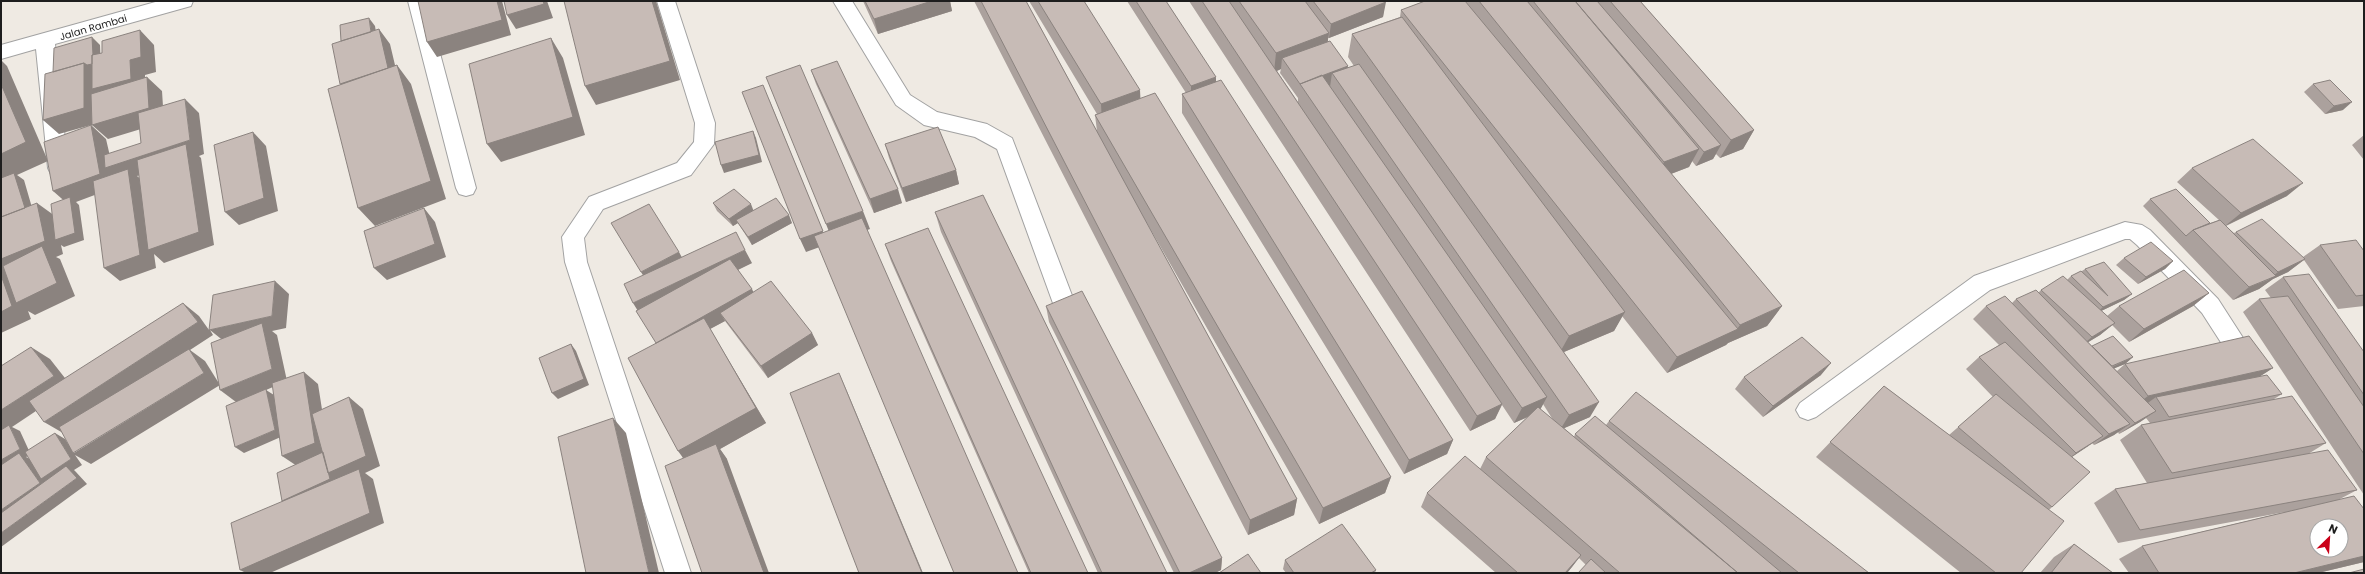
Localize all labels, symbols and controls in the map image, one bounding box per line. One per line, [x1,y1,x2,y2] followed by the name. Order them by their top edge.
[58,11,129,44] street label: Jalan Rambai
[2309,518,2349,558] north arrow
[2326,520,2340,538] text: N

